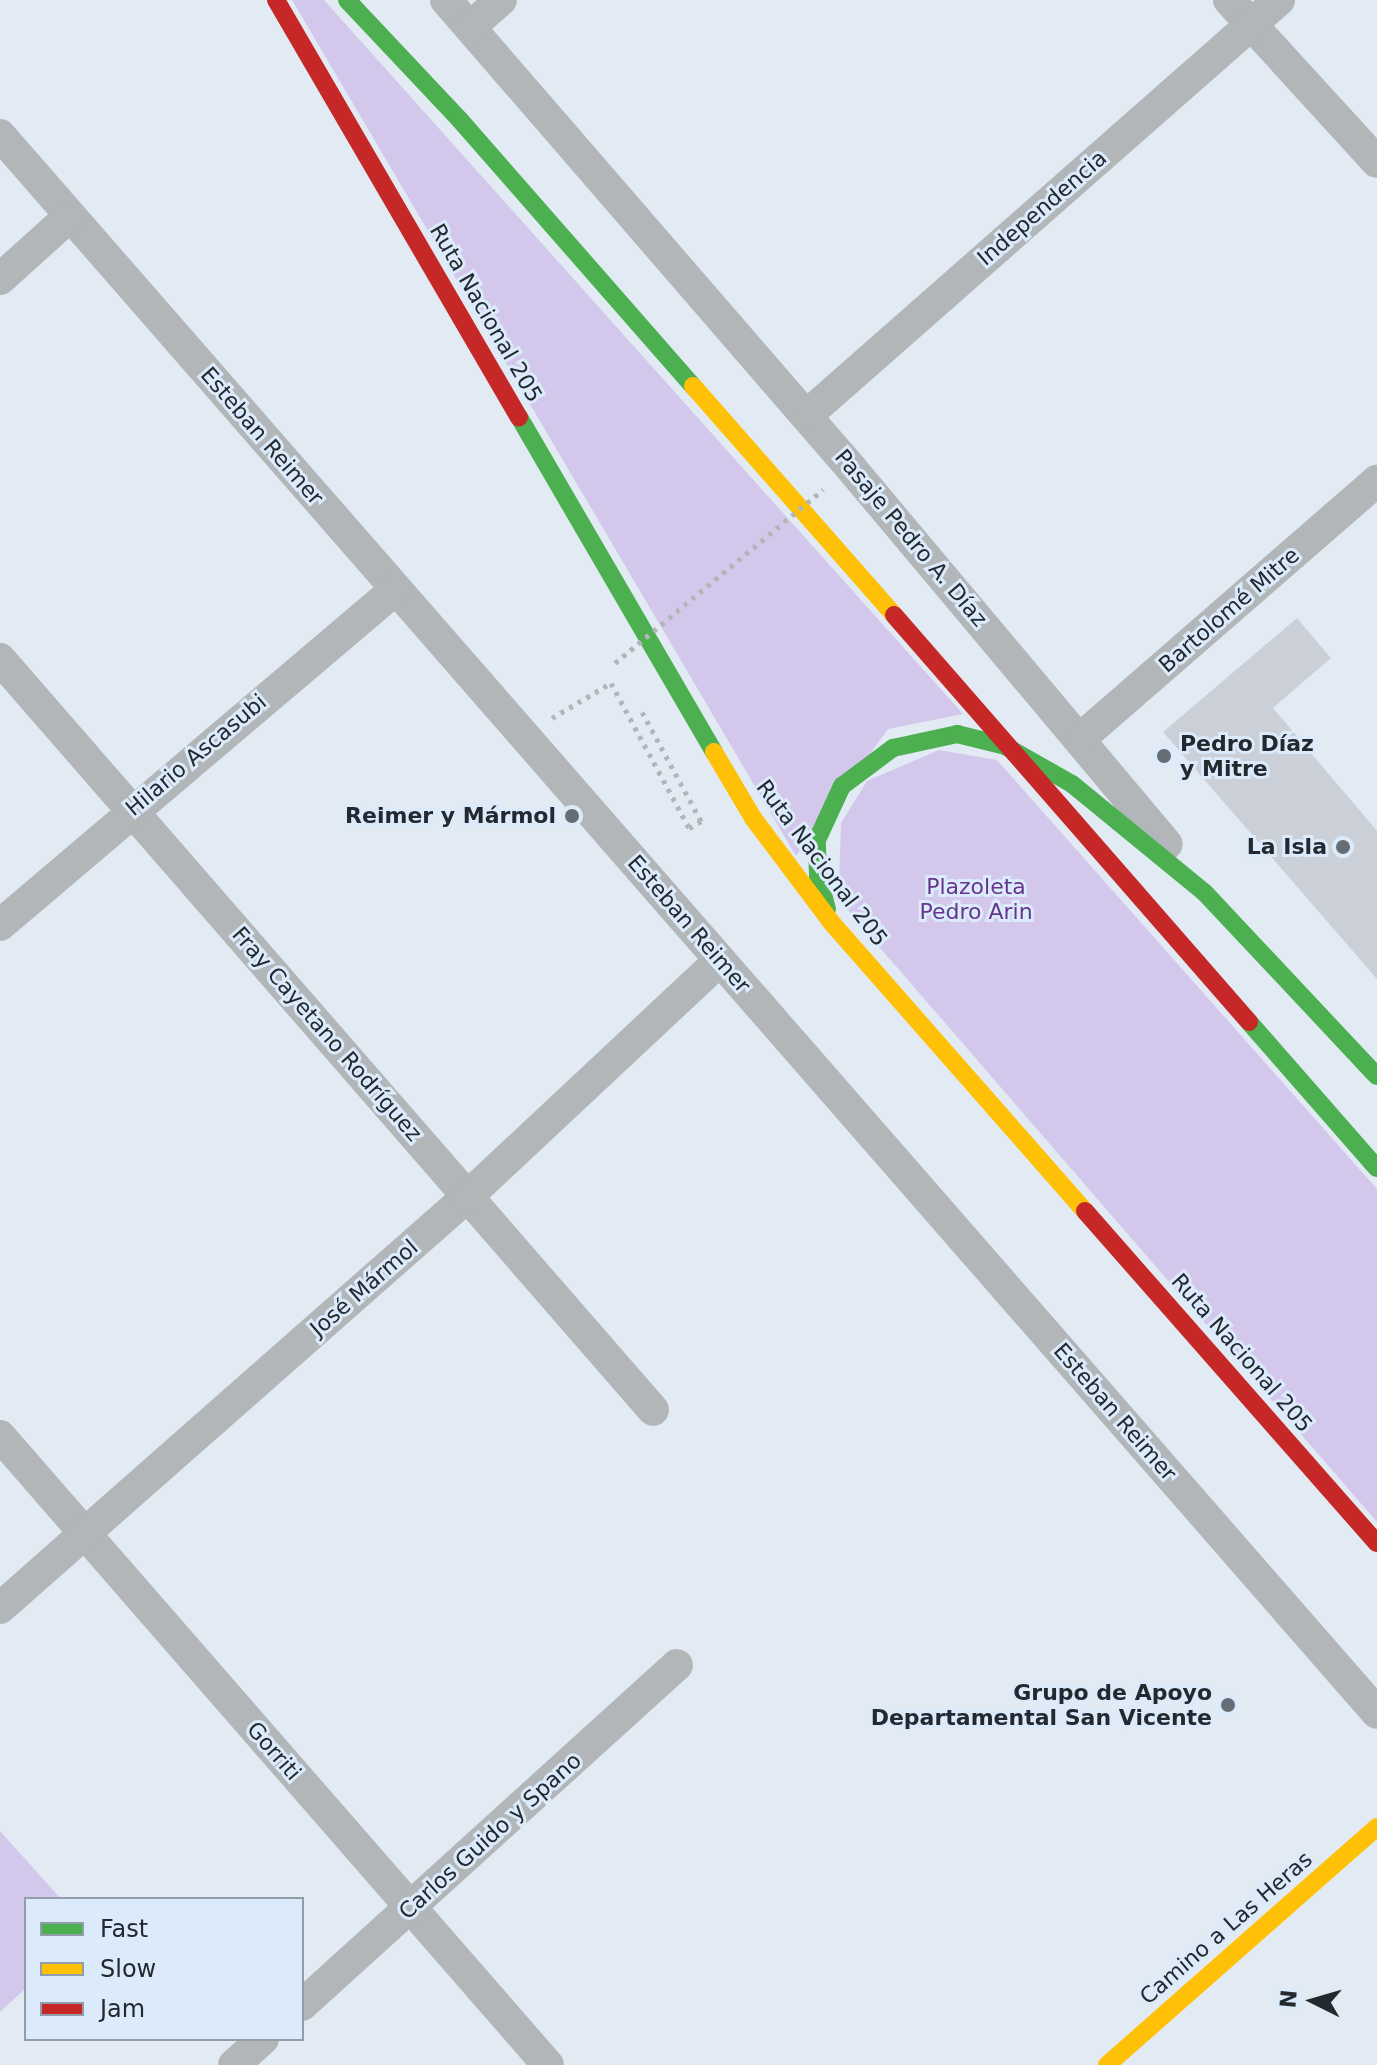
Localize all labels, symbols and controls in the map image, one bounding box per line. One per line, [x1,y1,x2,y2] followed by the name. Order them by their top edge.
[972,145,1112,271] street label: Independencia
[424,219,548,407] street label: Ruta Nacional 205
[195,362,329,510] street label: Esteban Reimer
[829,444,993,632] street label: Pasaje Pedro A. Díaz
[1154,542,1304,678] street label: Bartolomé Mitre
[120,689,272,821] street label: Hilario Ascasubi
[1180,730,1314,782] place label: Pedro Díaz y Mitre
[1155,747,1173,765] marker: Pedro Díaz y Mitre
[751,775,893,951] street label: Ruta Nacional 205
[345,803,556,829] place label: Reimer y Mármol
[563,807,581,825] marker: Reimer y Mármol
[1247,834,1327,860] place label: La Isla
[1334,838,1352,856] marker: La Isla
[622,850,756,998] street label: Esteban Reimer
[919,873,1033,924] park label: Plazoleta Pedro Arin
[227,921,427,1147] street label: Fray Cayetano Rodríguez
[305,1234,423,1342] street label: José Mármol
[1166,1268,1318,1438] street label: Ruta Nacional 205
[1048,1338,1182,1486] street label: Esteban Reimer
[871,1679,1212,1730] place label: Grupo de Apoyo Departamental San Vicente
[1219,1696,1237,1714] marker: Grupo de Apoyo Departamental San Vicente
[241,1716,307,1786] street label: Gorriti
[393,1747,587,1925] street label: Carlos Guido y Spano
[1135,1846,1317,2010] street label: Camino a Las Heras
[24,1897,304,2041] legend
[100,1915,148,1943] text: Fast
[100,1955,156,1983] text: Slow
[1273,1961,1353,2041] north arrow
[1275,1989,1302,2009] text: N
[100,1995,145,2023] text: Jam

